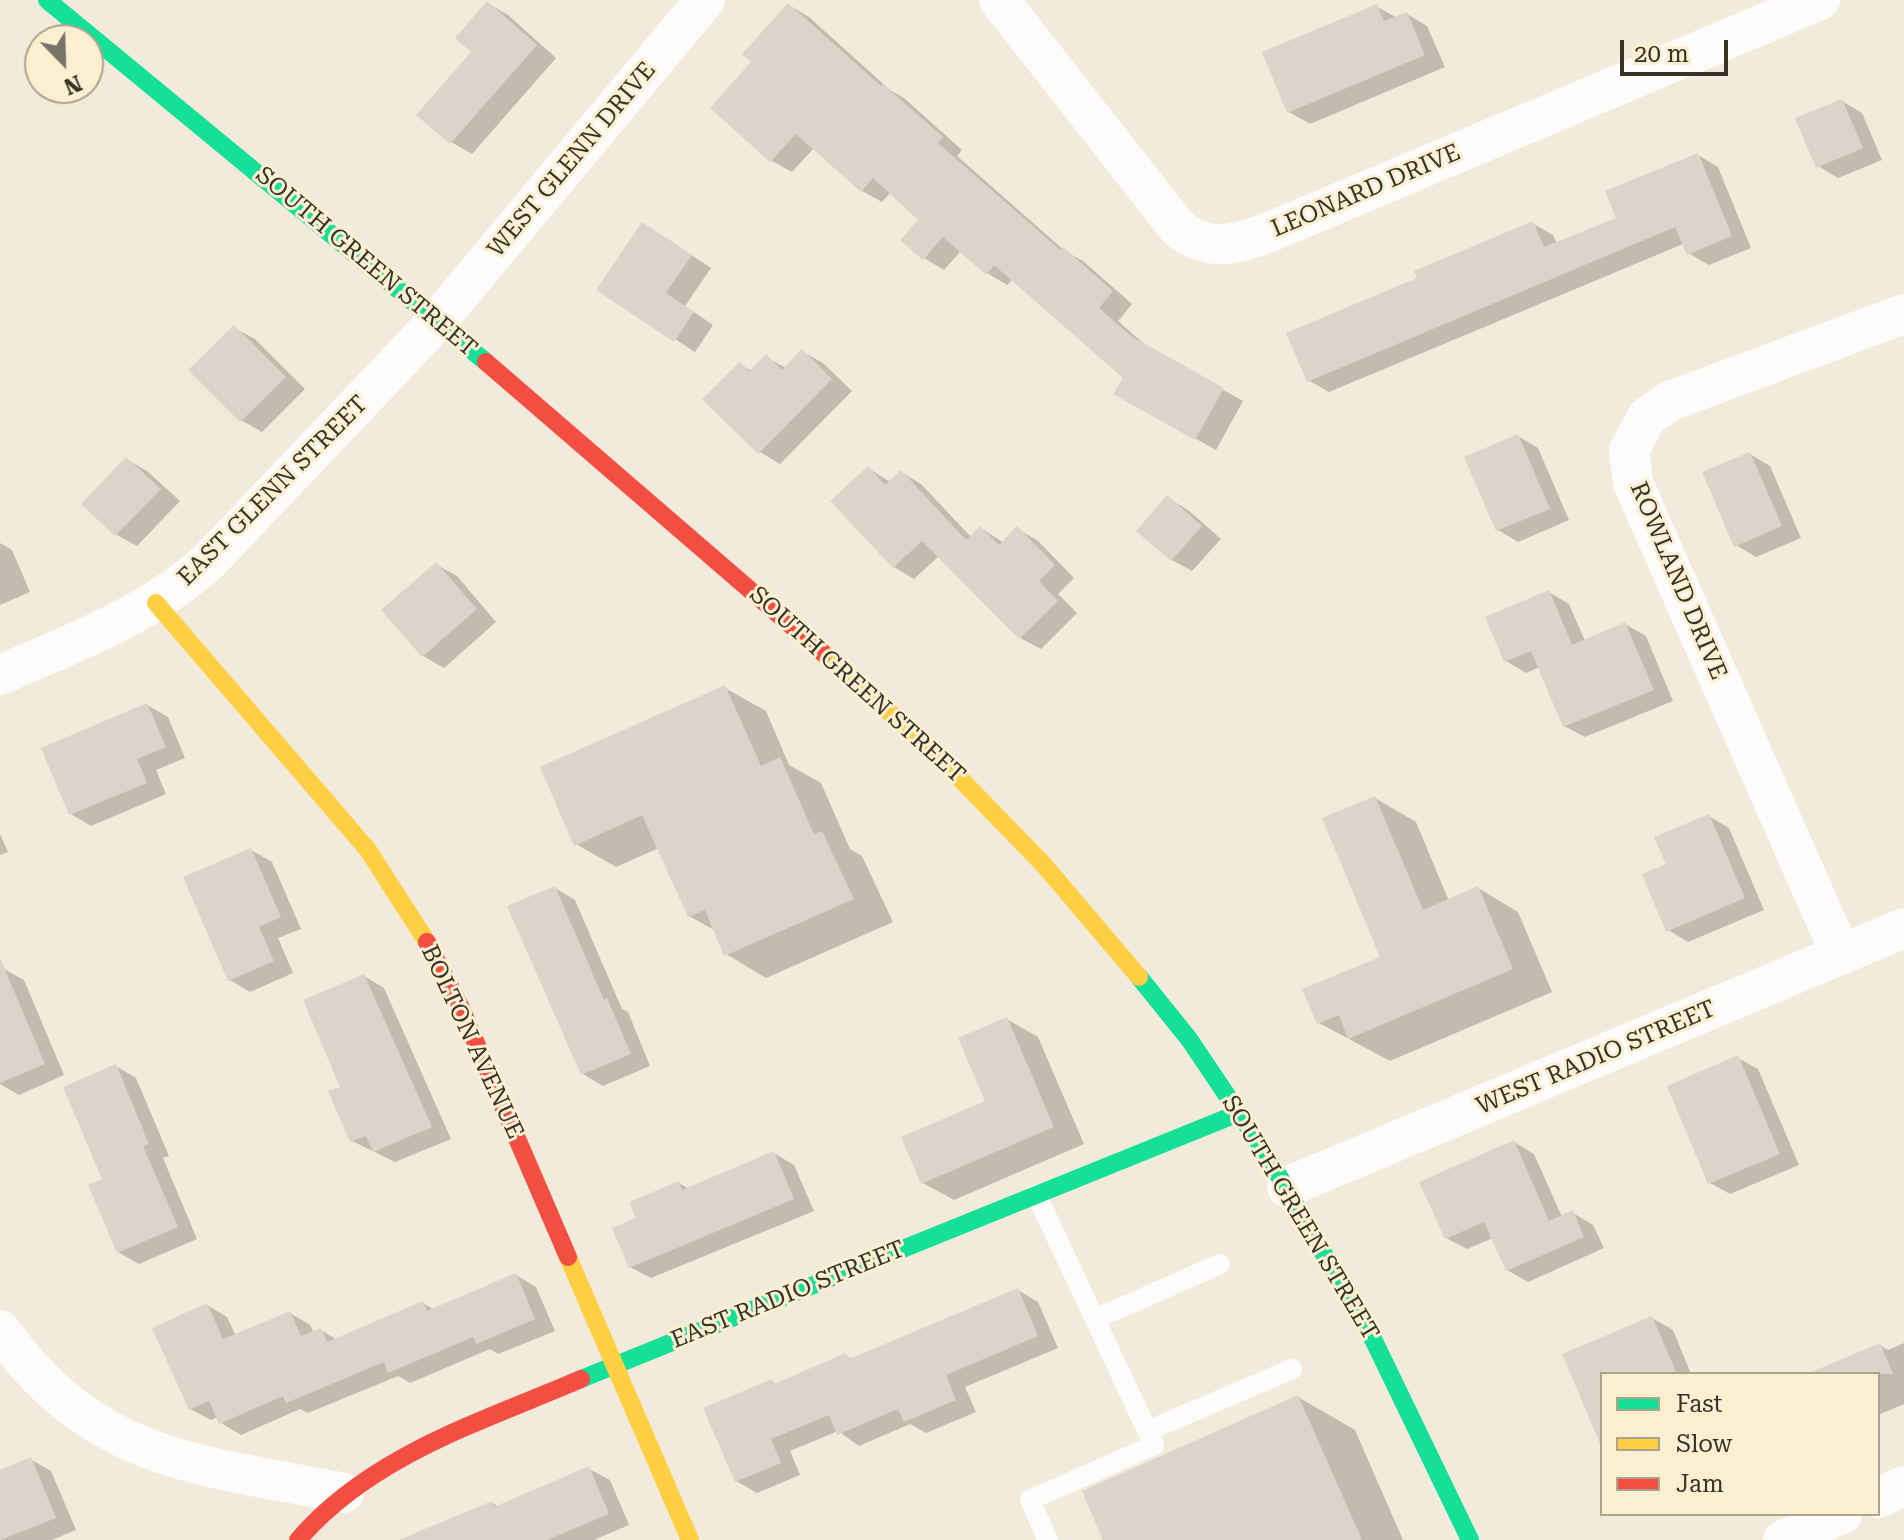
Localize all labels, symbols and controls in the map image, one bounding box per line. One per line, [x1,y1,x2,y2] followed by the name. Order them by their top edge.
[24,24,104,104] north arrow
[1624,24,1732,74] scale bar
[1634,40,1689,68] text: 20 m
[482,56,662,264] street label: WEST GLENN DRIVE
[60,70,85,100] text: N
[1267,138,1465,244] street label: LEONARD DRIVE
[249,161,483,363] street label: SOUTH GREEN STREET
[172,390,374,592] street label: EAST GLENN STREET
[1623,478,1733,684] street label: ROWLAND DRIVE
[743,581,971,789] street label: SOUTH GREEN STREET
[415,941,529,1143] street label: BOLTON AVENUE
[1472,995,1720,1121] street label: WEST RADIO STREET
[1215,1090,1385,1346] street label: SOUTH GREEN STREET
[667,1235,909,1355] street label: EAST RADIO STREET
[1600,1372,1880,1516] legend
[1676,1390,1723,1418] text: Fast
[1676,1430,1732,1458] text: Slow
[1676,1470,1724,1498] text: Jam

